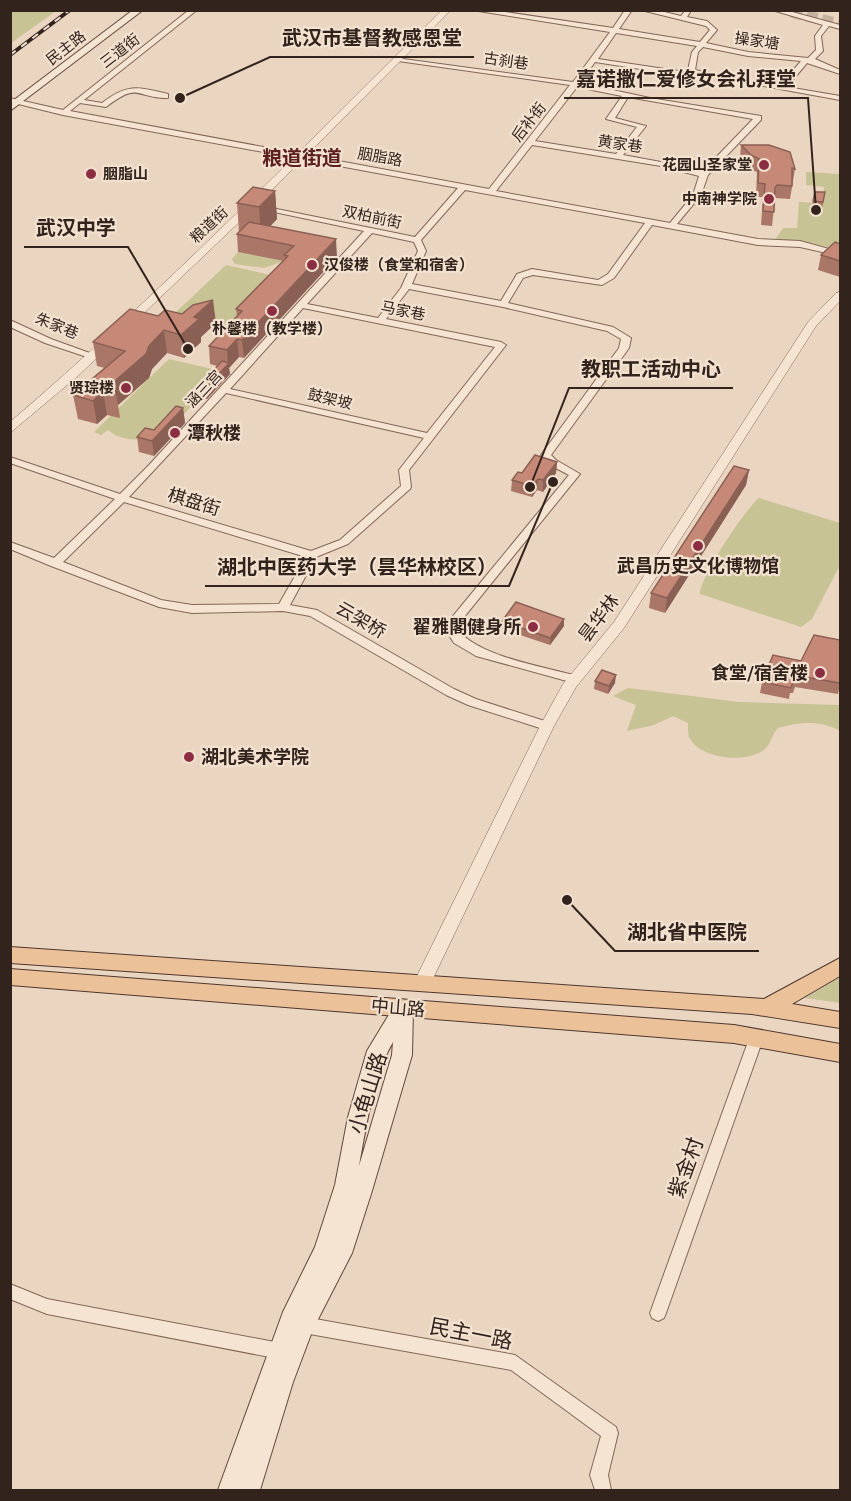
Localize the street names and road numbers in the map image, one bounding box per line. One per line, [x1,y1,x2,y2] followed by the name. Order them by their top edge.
[41,25,90,70] street label: 民主路
[733,27,781,54] street label: 操家塘
[95,28,144,73] street label: 三道街
[482,47,530,74] street label: 古刹巷
[506,97,551,146] street label: 后补街
[596,130,644,157] street label: 黄家巷
[356,142,404,171] street label: 胭脂路
[341,200,404,233] street label: 双柏前街
[185,202,232,248] street label: 粮道街
[379,296,427,325] street label: 马家巷
[32,307,82,344] street label: 朱家巷
[181,365,227,412] street label: 涵三宫
[306,383,354,414] street label: 鼓架坡
[165,482,224,521] street label: 棋盘街
[572,589,625,647] street label: 昙华林
[332,595,391,644] street label: 云架桥
[370,993,426,1022] street label: 中山路
[341,1048,394,1137] street label: 小龟山路
[661,1133,710,1202] street label: 紫金村
[427,1311,515,1356] street label: 民主一路

